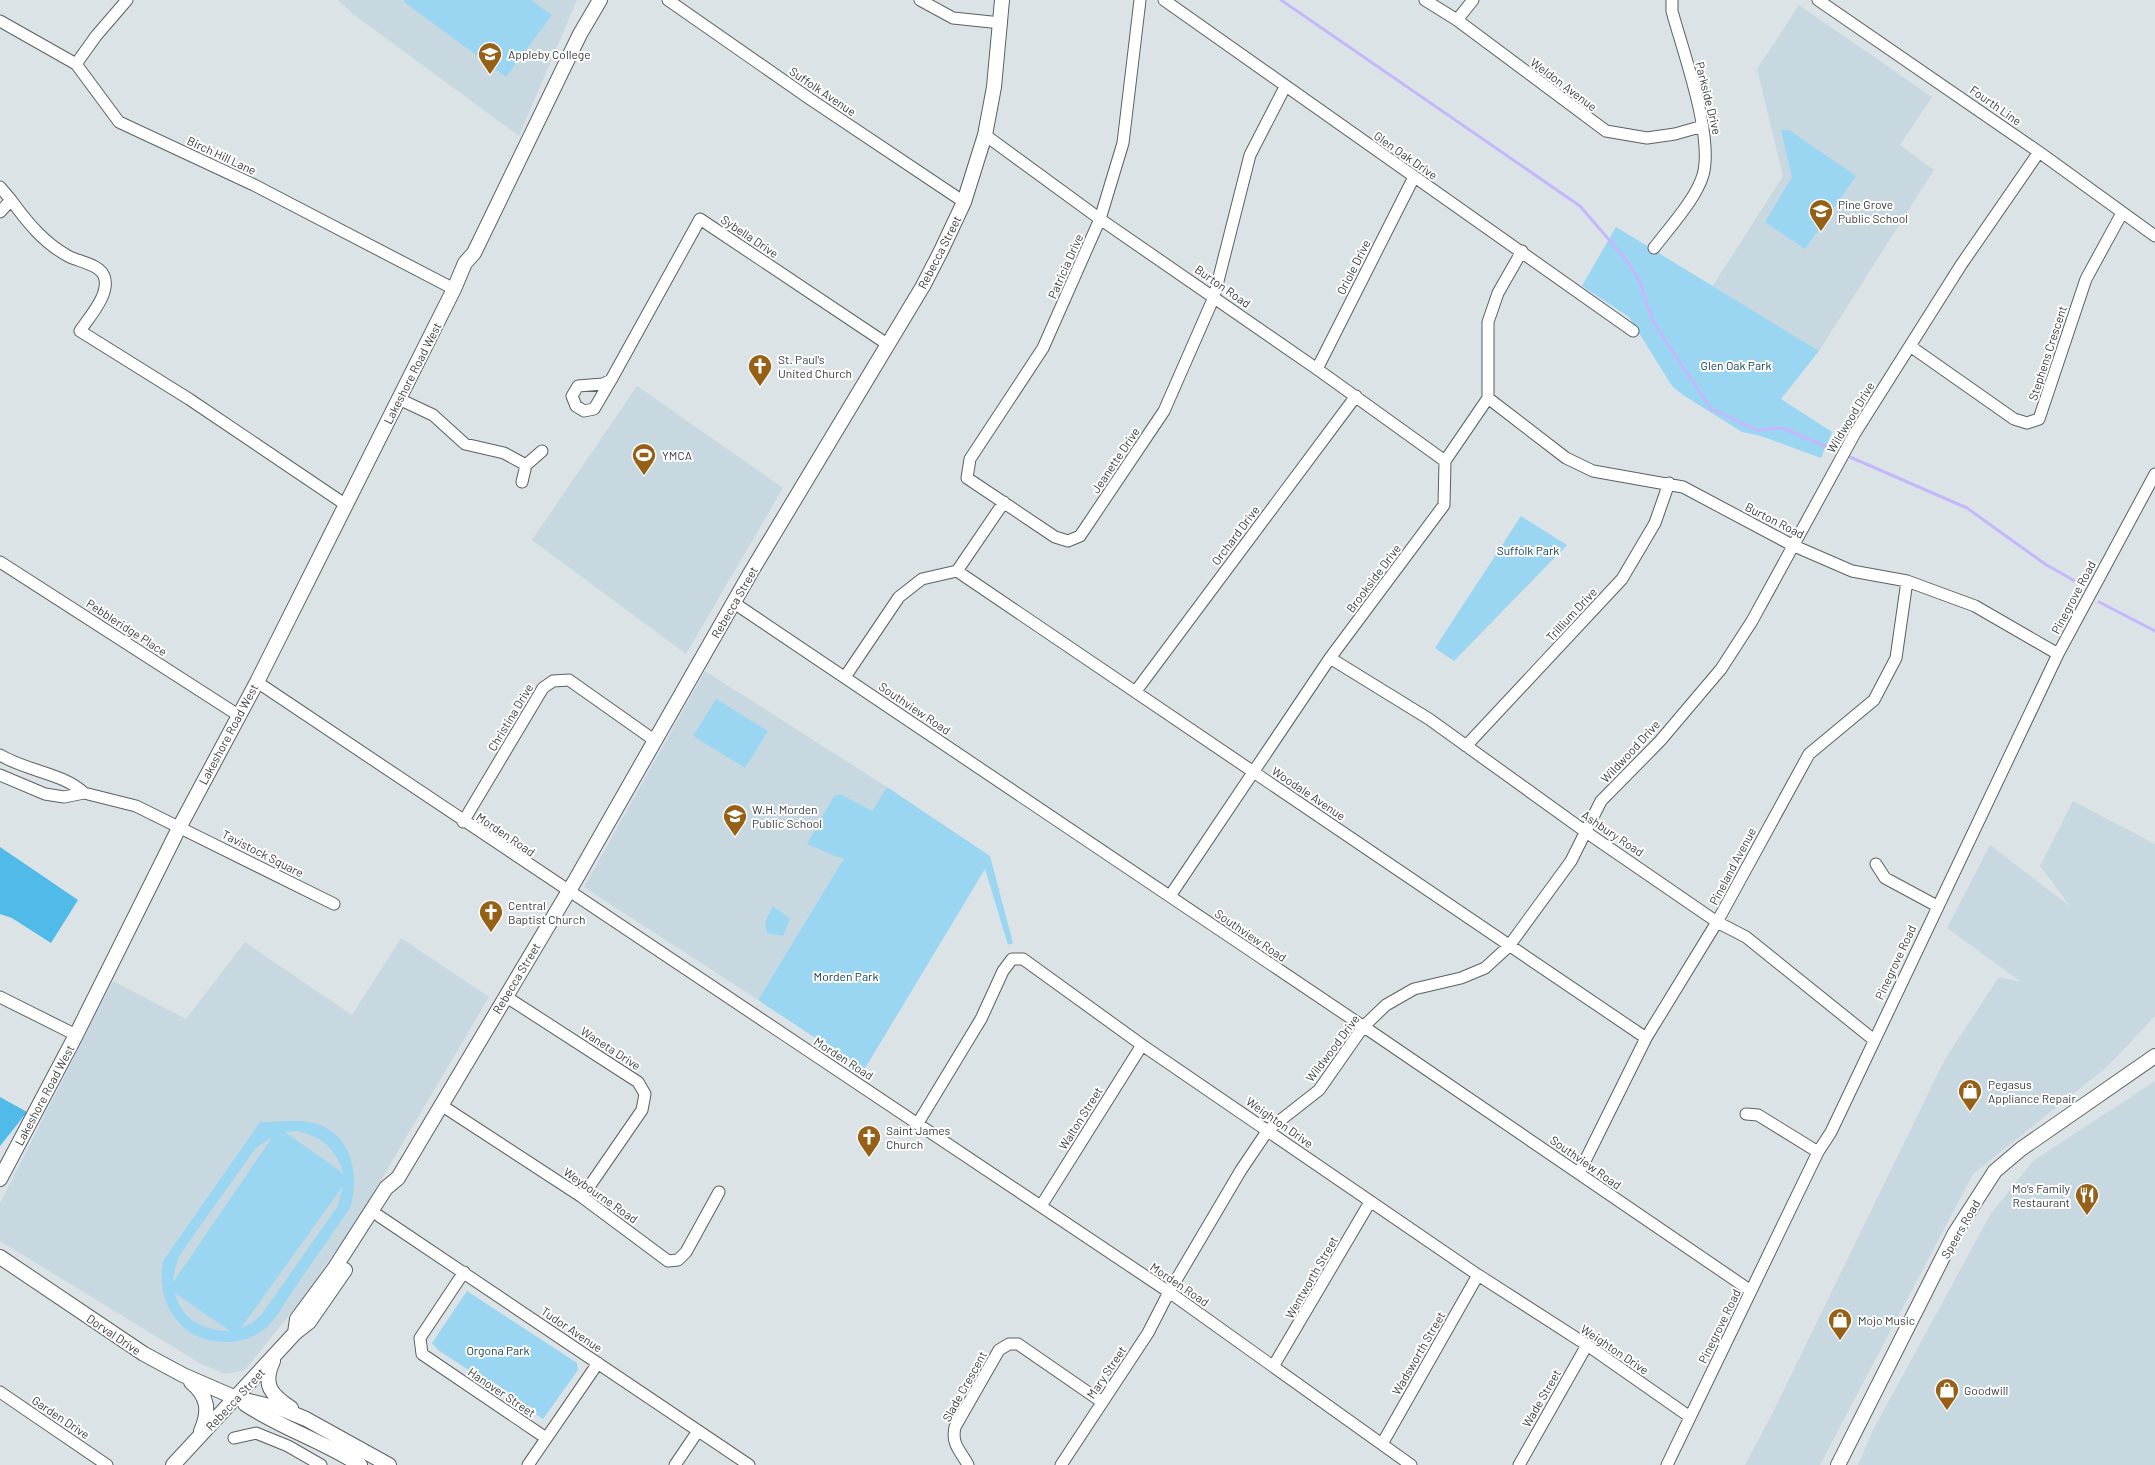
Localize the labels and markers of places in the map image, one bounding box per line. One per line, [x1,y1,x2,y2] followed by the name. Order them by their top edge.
[477,41,503,75] school or university icon: Appleby College
[508,47,591,61] place label: Appleby College
[1838,197,1908,225] place label: Pine Grove Public School
[1808,198,1834,232] school or university icon: Pine Grove Public School
[778,352,852,380] place label: St. Paul's United Church
[747,353,773,387] church icon: St. Paul's United Church
[631,442,657,476] sports icon: YMCA
[662,448,692,462] place label: YMCA
[752,802,822,830] place label: W.H. Morden Public School
[722,803,748,837] school or university icon: W.H. Morden Public School
[508,898,585,926] place label: Central Baptist Church
[478,899,504,933] church icon: Central Baptist Church
[1988,1077,2076,1105] place label: Pegasus Appliance Repair
[1957,1078,1983,1112] shop icon: Pegasus Appliance Repair
[886,1123,951,1151] place label: Saint James Church
[856,1124,882,1158] church icon: Saint James Church
[2012,1181,2070,1209] place label: Mo‘s Family Restaurant
[2074,1182,2100,1216] restaurant icon: Mo‘s Family Restaurant
[1827,1307,1853,1341] shop icon: Mojo Music
[1858,1313,1915,1327] place label: Mojo Music
[1934,1377,1960,1411] shop icon: Goodwill
[1964,1383,2008,1397] place label: Goodwill

